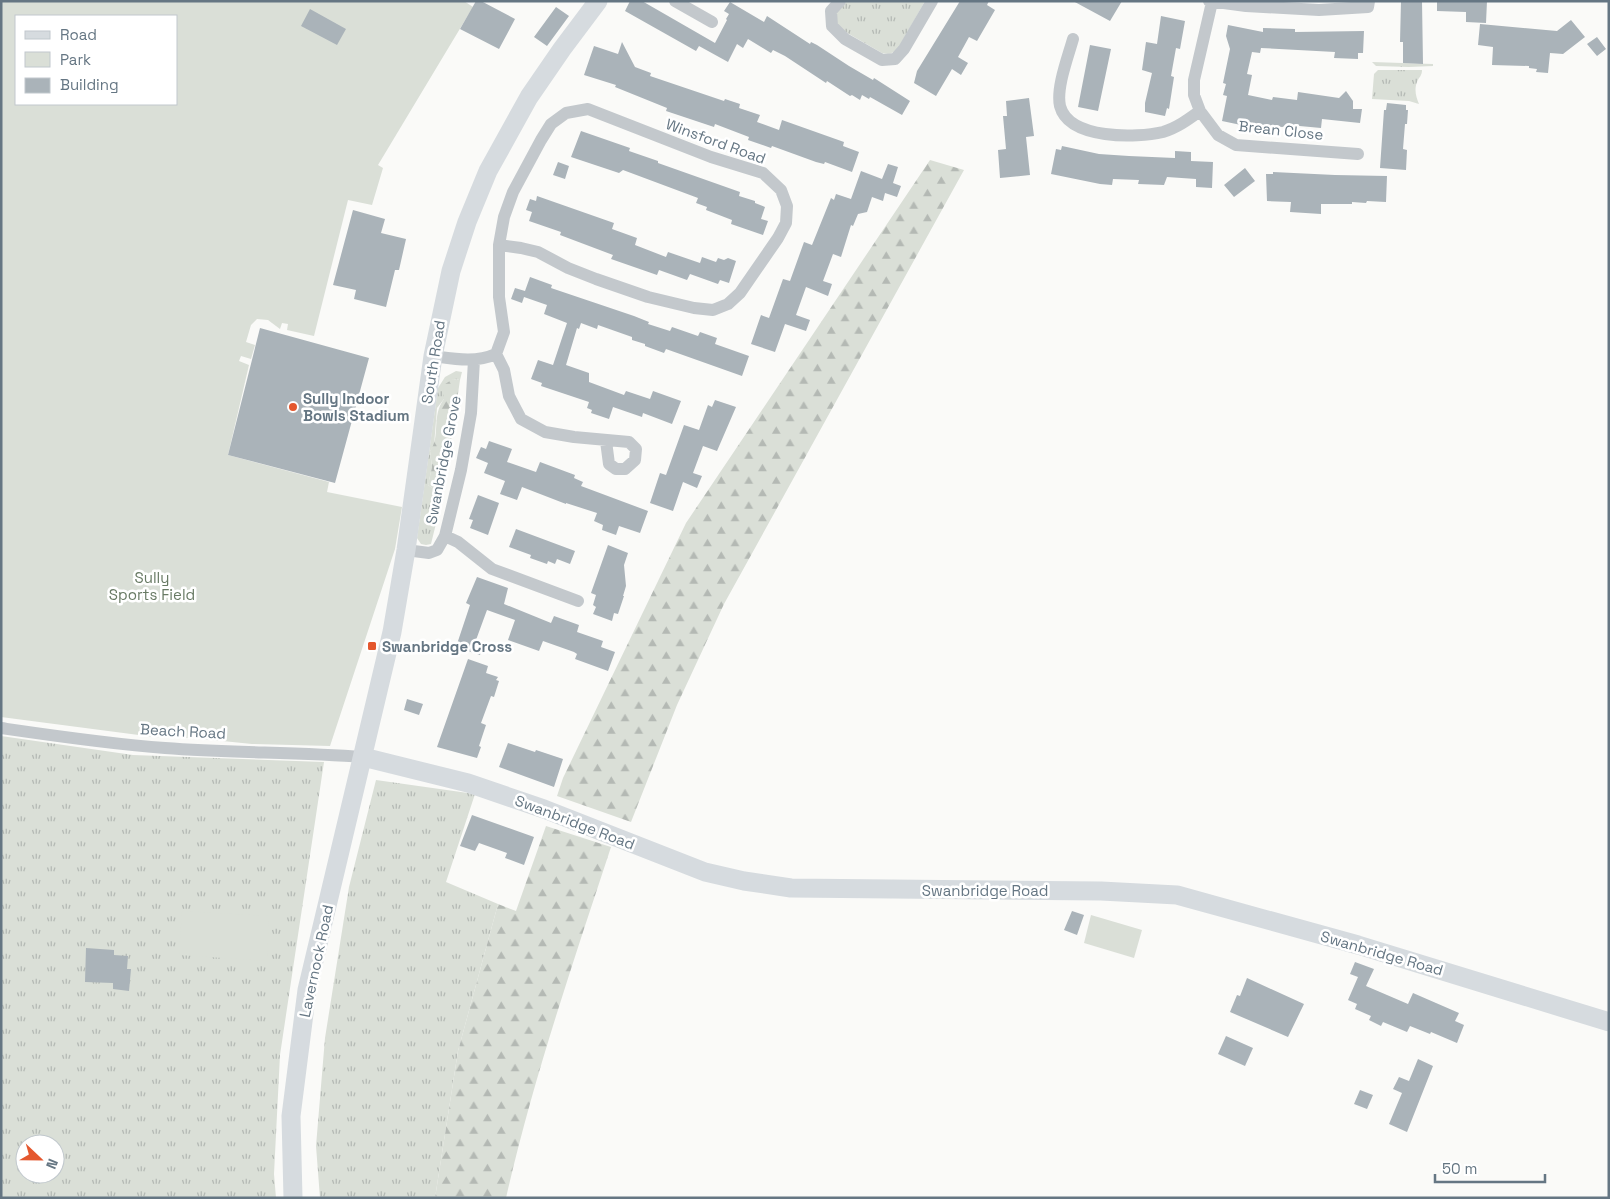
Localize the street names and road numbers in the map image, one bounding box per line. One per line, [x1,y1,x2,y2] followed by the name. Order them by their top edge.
[663,114,769,168] street label: Winsford Road
[1238,116,1324,144] street label: Brean Close
[417,319,449,405] street label: South Road
[421,394,465,526] street label: Swanbridge Grove
[140,719,226,743] street label: Beach Road
[512,790,638,854] street label: Swanbridge Road
[922,881,1048,900] street label: Swanbridge Road
[295,903,337,1019] street label: Lavernock Road
[1318,926,1446,980] street label: Swanbridge Road

